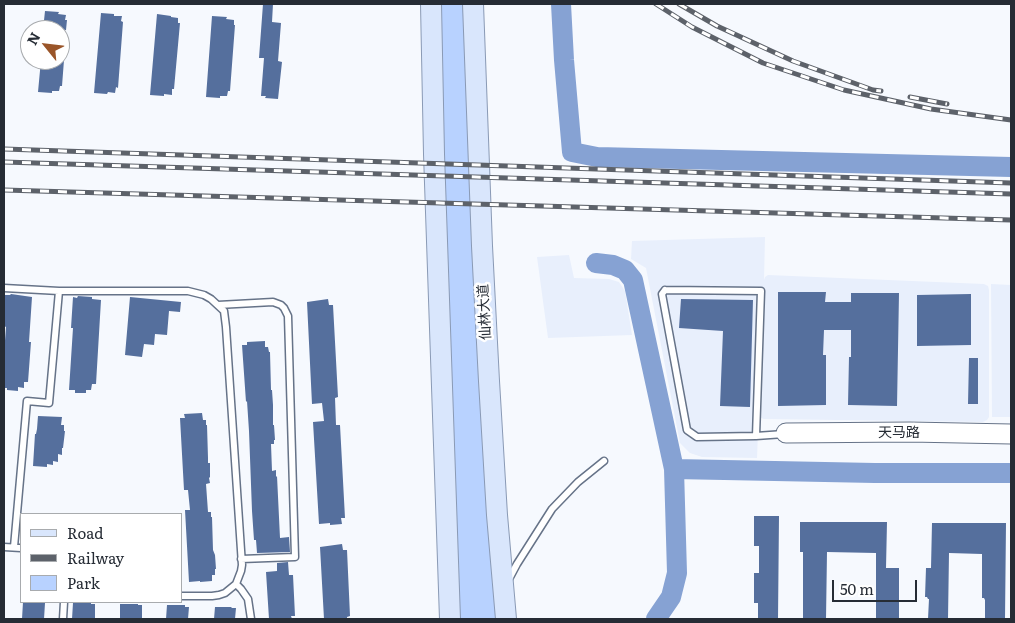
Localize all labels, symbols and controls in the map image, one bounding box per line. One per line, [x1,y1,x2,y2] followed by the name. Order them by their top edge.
[20,20,70,70] north arrow
[21,28,44,48] text: N
[475,284,495,340] street label: 仙林大道
[878,425,920,441] street label: 天马路
[20,513,182,603] legend
[67,521,103,544] text: Road
[67,546,124,569] text: Railway
[835,570,920,602] scale bar
[67,571,100,594] text: Park
[840,577,874,600] text: 50 m

